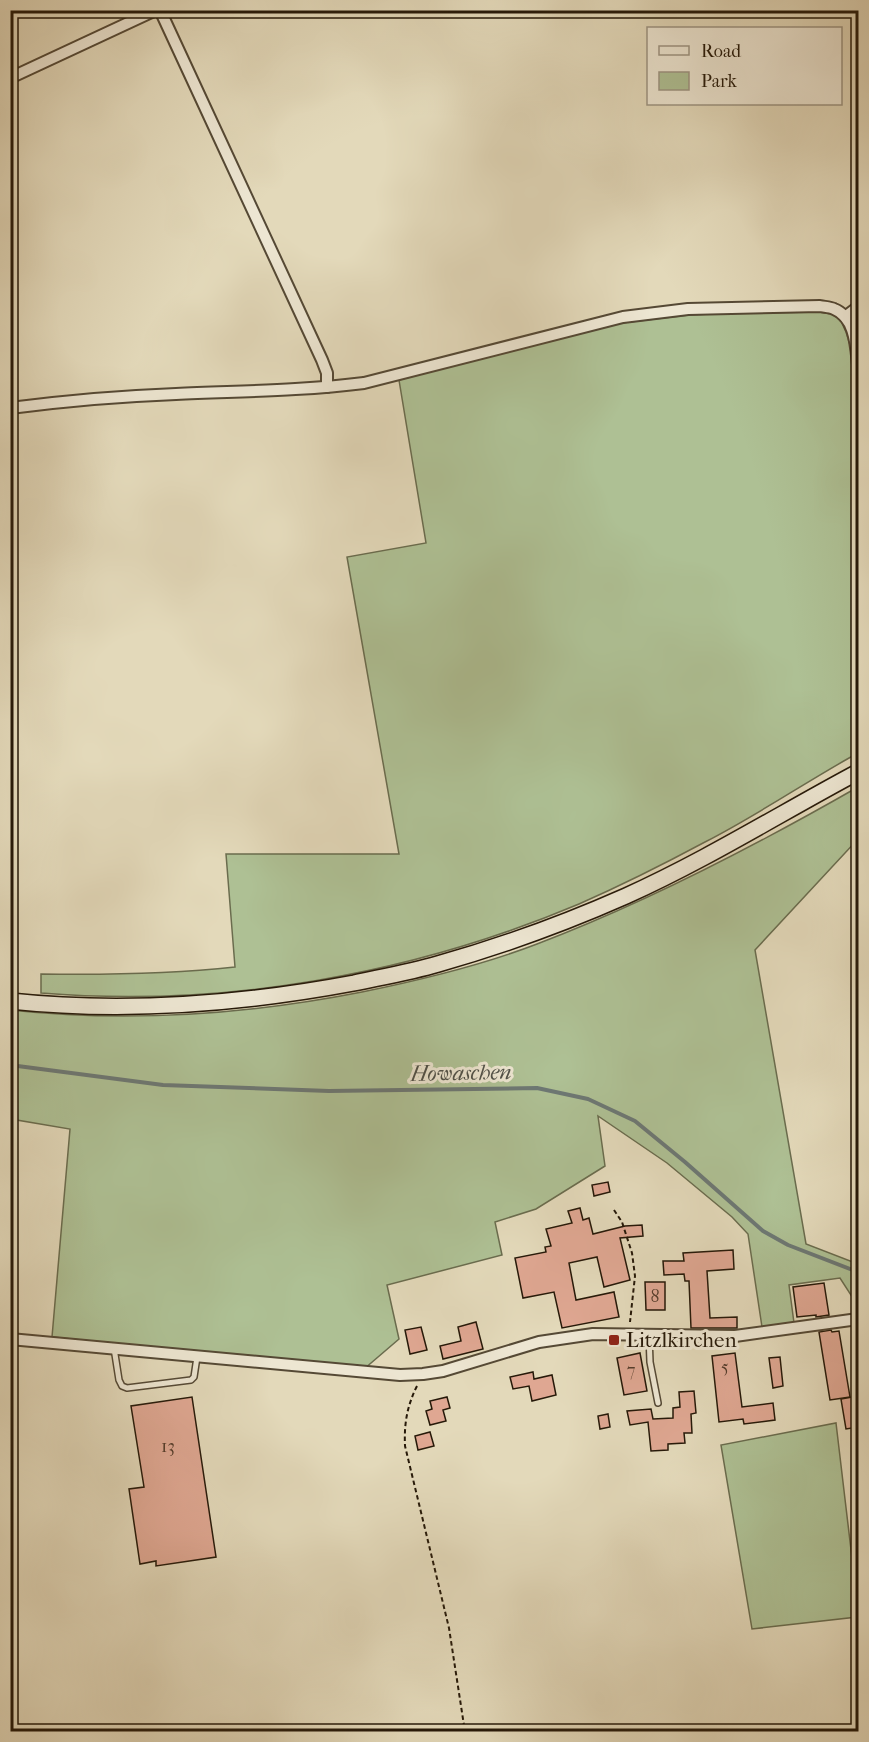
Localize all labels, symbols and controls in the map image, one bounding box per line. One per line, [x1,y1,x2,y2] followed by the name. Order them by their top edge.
[647,27,842,105] legend
[701,41,741,62] text: Road
[701,71,738,92] text: Park
[409,1059,512,1087] water label: Howaschen
[650,1286,660,1307] house number: 8
[626,1328,737,1352] place label: Litzlkirchen
[607,1333,621,1347] marker: Litzlkirchen
[721,1357,729,1378] house number: 5
[627,1360,636,1381] house number: 7
[161,1436,175,1457] house number: 13

